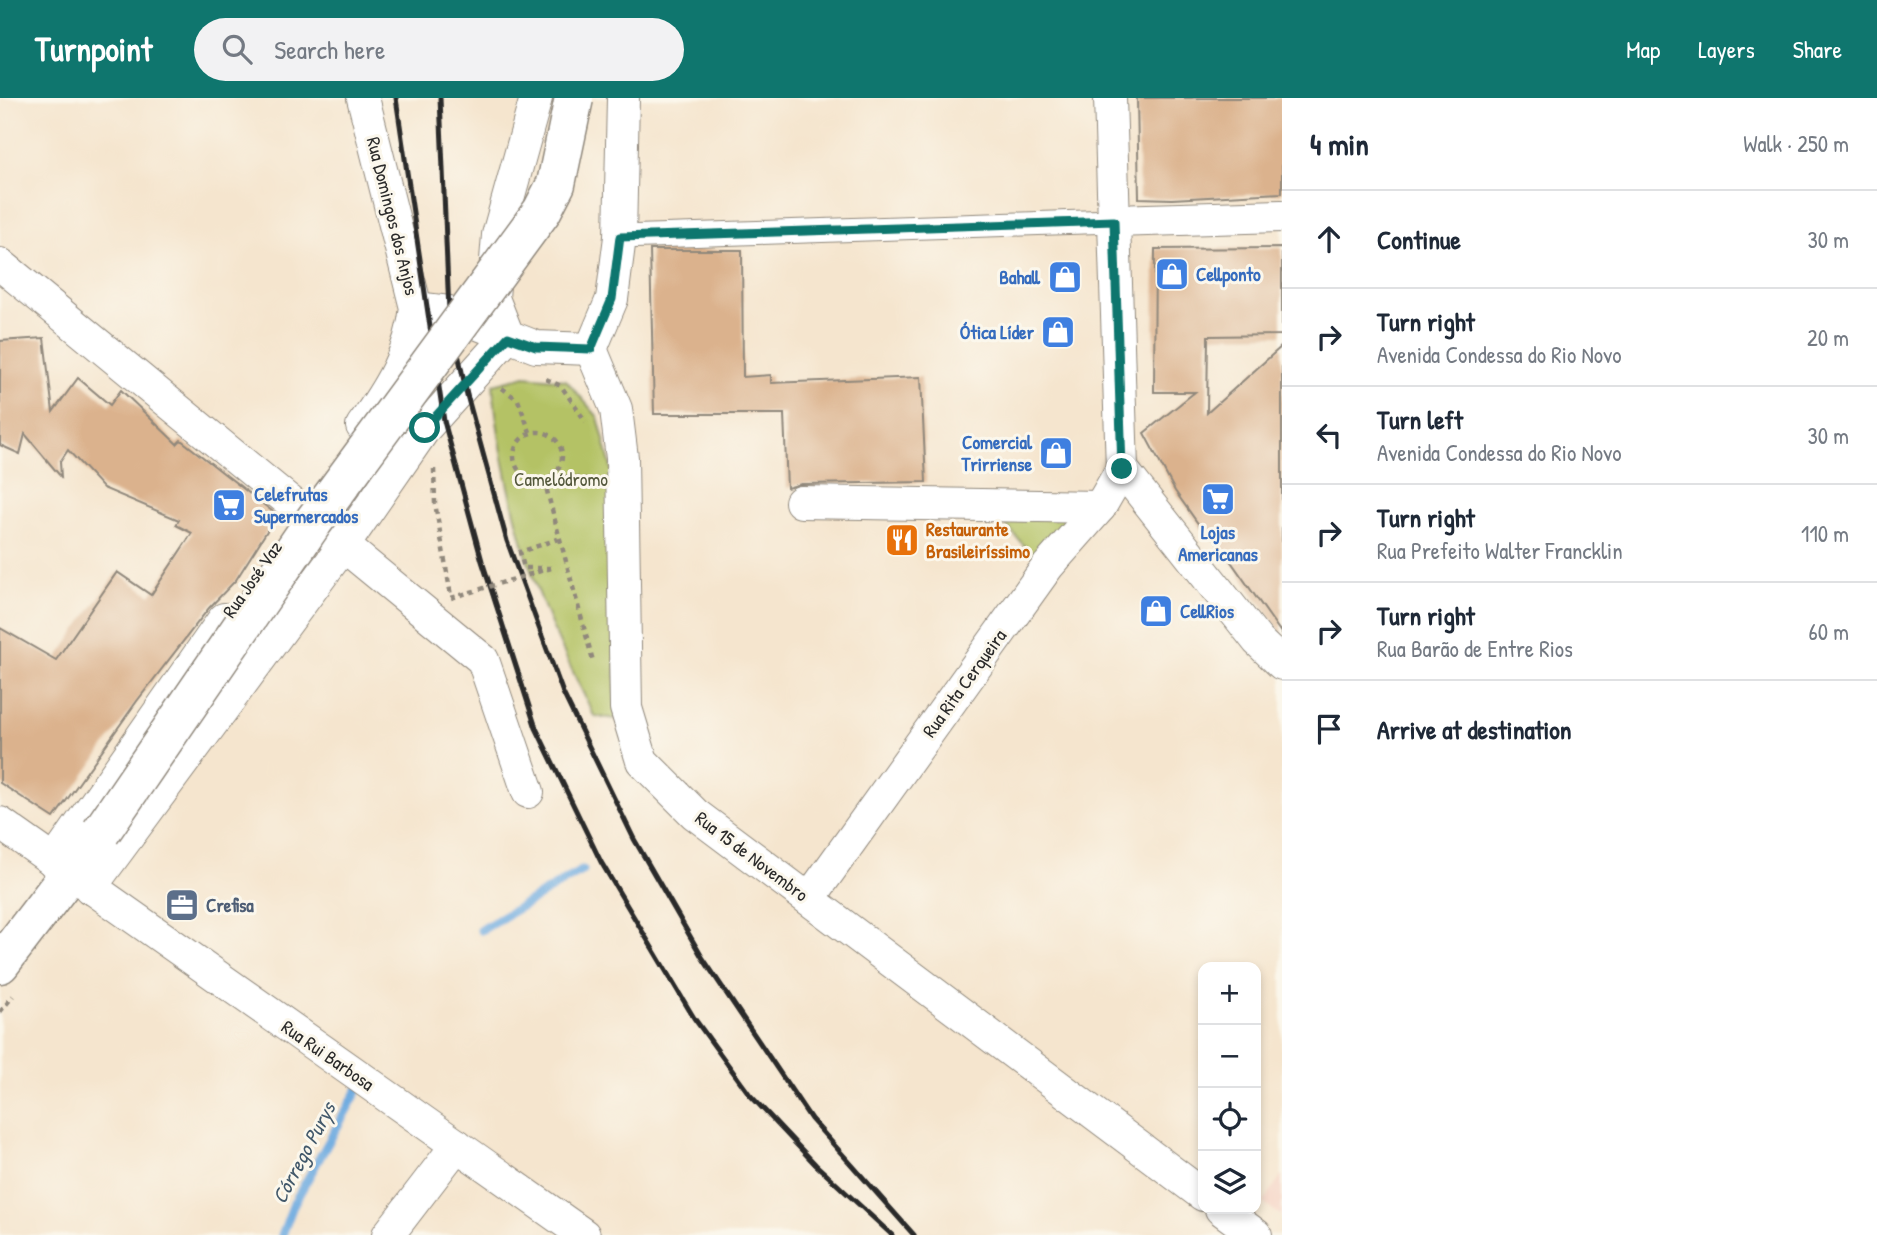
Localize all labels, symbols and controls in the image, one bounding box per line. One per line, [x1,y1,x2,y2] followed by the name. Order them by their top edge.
[194,18,684,81] search box
[35,27,152,71] text: Turnpoint
[218,30,256,68] icon: search
[274,32,385,67] text: Search here
[1626,33,1660,65] text: Map
[1698,33,1755,65] text: Layers
[1793,33,1842,65] text: Share
[1310,124,1369,164] text: 4 min
[1743,128,1849,159] text: Walk · 250 m
[361,134,425,298] street label: Rua Domingos dos Anjos
[1310,220,1348,258] icon: ahead
[1377,222,1461,257] text: Continue
[1807,224,1849,255] text: 30 m
[1153,255,1191,293] shop icon: Cellponto
[1046,258,1084,296] shop icon: Bahall
[1196,261,1261,288] place label: Cellponto
[999,264,1041,290] place label: Bahall
[1377,304,1475,339] text: Turn right
[1039,313,1077,351] shop icon: Ótica Líder
[1310,318,1348,356] icon: right
[960,319,1035,345] place label: Ótica Líder
[1807,322,1849,353] text: 20 m
[1377,339,1621,370] text: Avenida Condessa do Rio Novo
[1377,402,1463,437] text: Turn left
[409,412,440,443] route start
[1310,416,1348,454] icon: left
[1807,420,1849,451] text: 30 m
[961,429,1033,477] place label: Comercial Trirriense
[1037,434,1075,472] shop icon: Comercial Trirriense
[1377,437,1621,468] text: Avenida Condessa do Rio Novo
[1106,453,1137,484] route end
[514,466,608,492] park label: Camelódromo
[1199,480,1237,518] supermarket icon: Lojas Americanas
[254,481,359,530] place label: Celefrutas Supermercados
[210,486,248,524] supermarket icon: Celefrutas Supermercados
[1377,500,1475,535] text: Turn right
[1310,514,1348,552] icon: right
[926,516,1030,564] place label: Restaurante Brasileiríssimo
[1801,518,1849,549] text: 110 m
[1178,519,1258,567] place label: Lojas Americanas
[883,521,921,559] restaurant icon: Restaurante Brasileiríssimo
[216,535,288,623] street label: Rua José Vaz
[1377,535,1623,566] text: Rua Prefeito Walter Francklin
[1137,592,1175,630] shop icon: CellRios
[1180,598,1235,624] place label: CellRios
[1377,598,1475,633] text: Turn right
[1310,612,1348,650] icon: right
[1809,616,1849,647] text: 60 m
[916,623,1012,742] street label: Rua Rita Cerqueira
[1377,633,1573,664] text: Rua Barão de Entre Rios
[1310,710,1348,748] icon: arrive
[1377,712,1572,747] text: Arrive at destination
[690,805,814,907] street label: Rua 15 de Novembro
[163,886,201,924] office icon: Crefisa
[206,892,254,918] place label: Crefisa
[1198,962,1261,1214] map controls
[1198,962,1261,1025] button: +
[276,1014,380,1097] street label: Rua Rui Barbosa
[1198,1025,1261,1088] button: −
[1198,1088,1261,1151] button: locate
[265,1095,343,1208] water label: Córrego Purys
[1198,1151,1261,1214] button: layers

